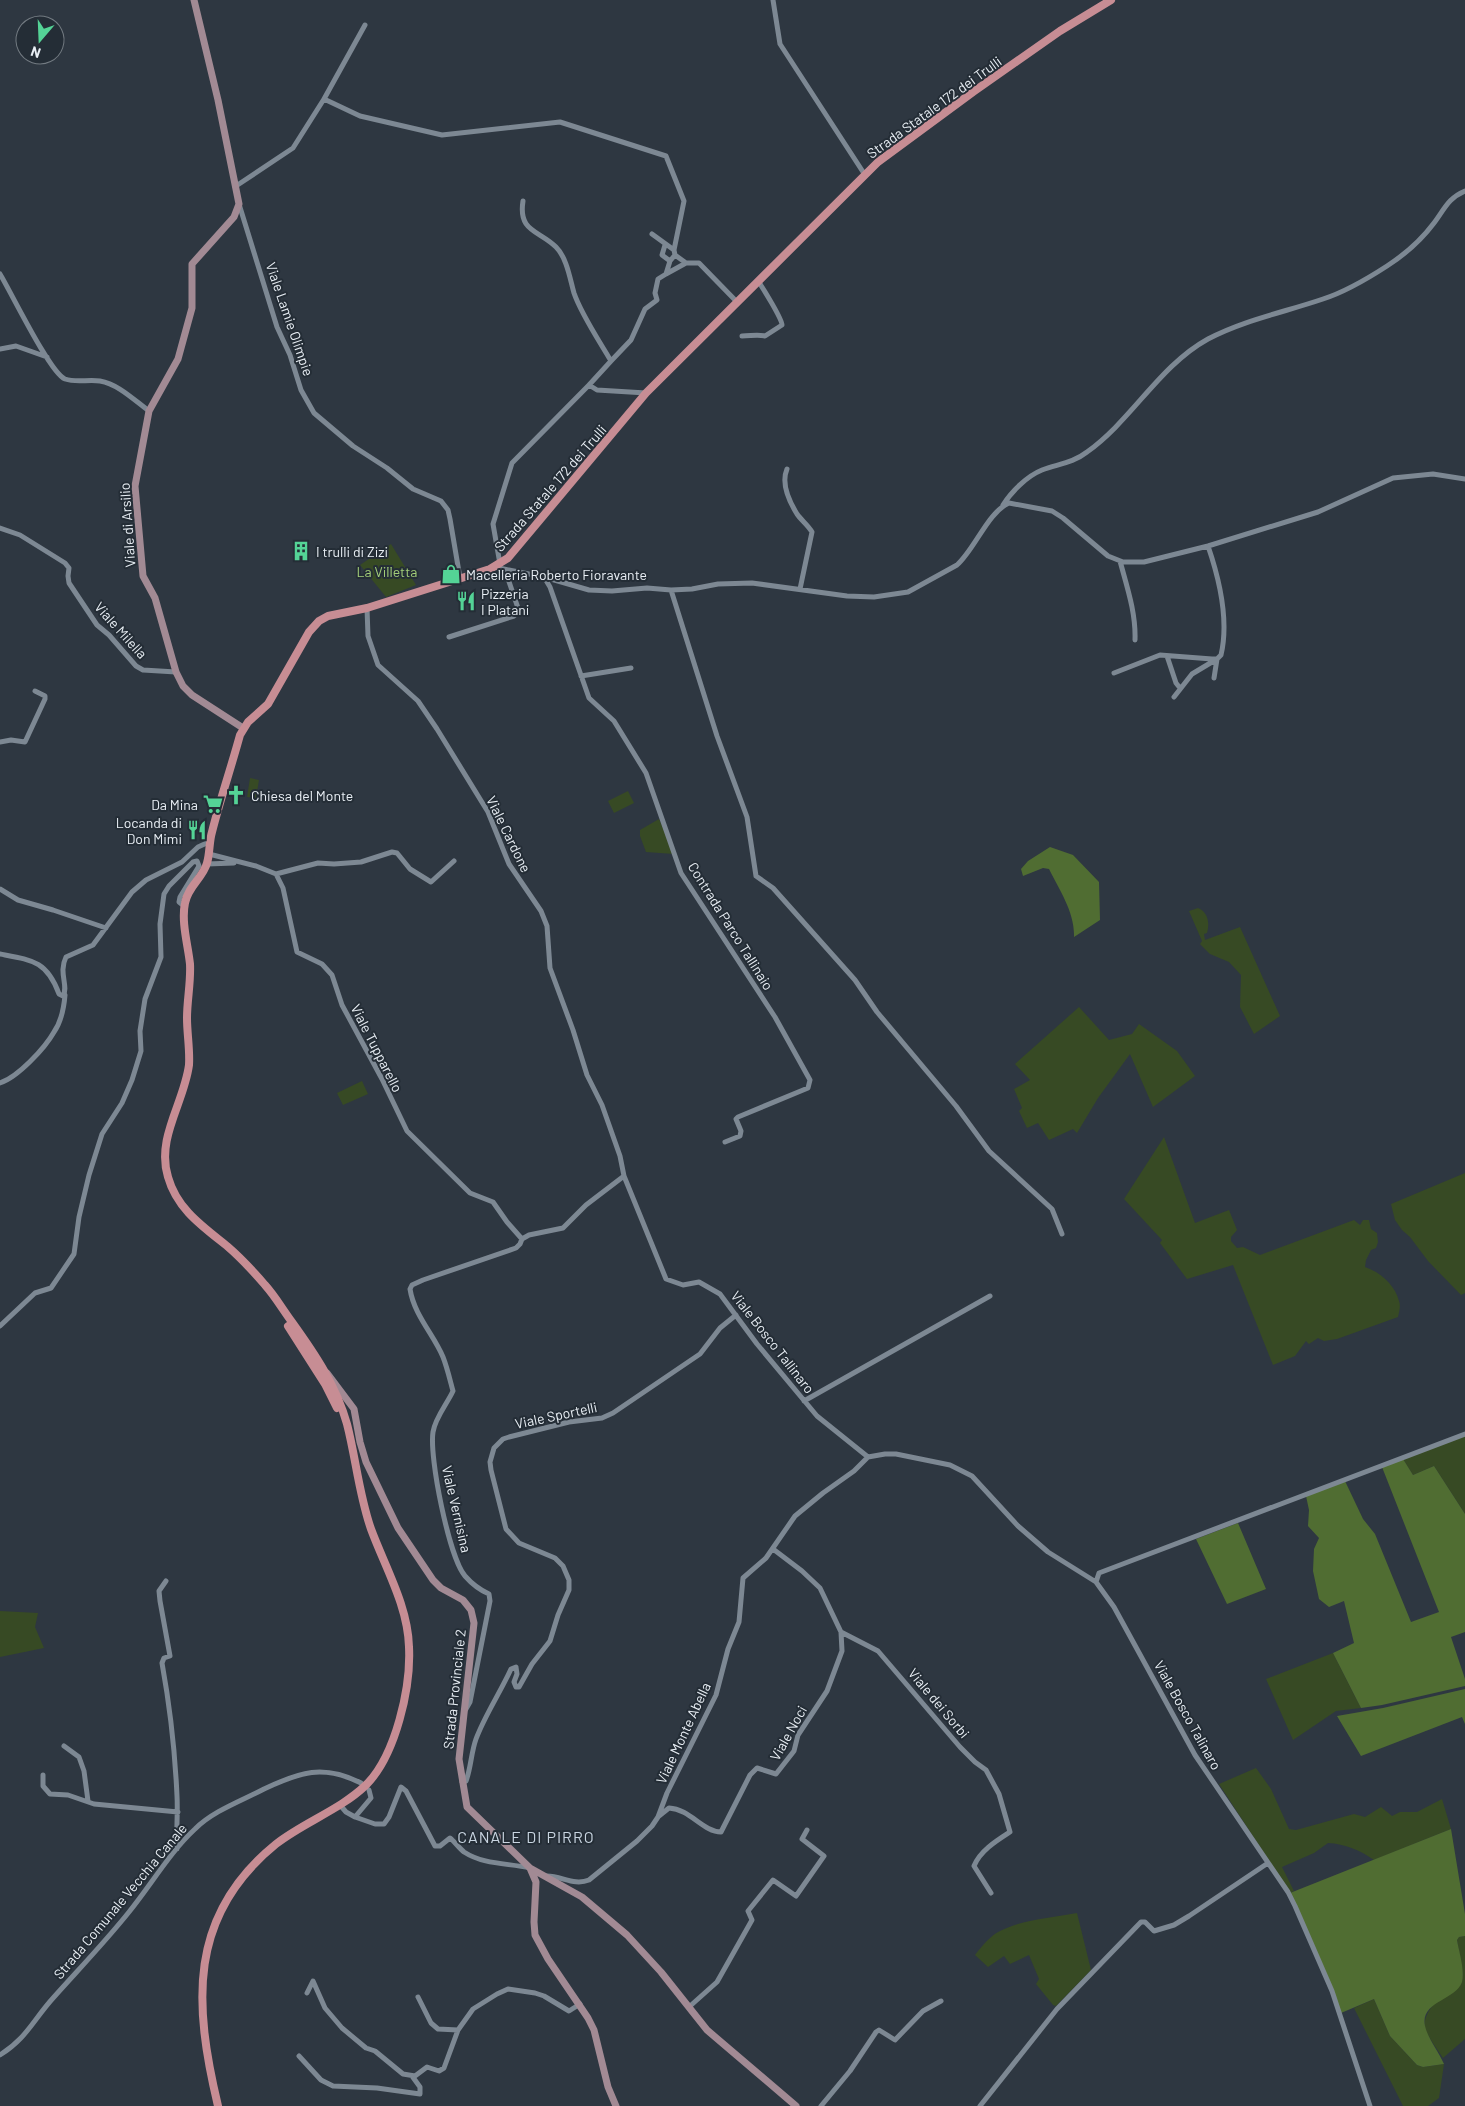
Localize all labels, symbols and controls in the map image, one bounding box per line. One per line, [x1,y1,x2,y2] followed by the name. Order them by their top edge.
[15,15,65,65] north arrow
[28,43,43,62] text: N
[863,52,1005,162] street label: Strada Statale 172 dei Trulli
[263,260,317,378] street label: Viale Lamie Olimpie
[490,421,610,555] street label: Strada Statale 172 dei Trulli
[116,482,138,568] street label: Viale di Arsilio
[290,540,312,562] building icon: I trulli di Zizi
[316,543,388,560] place label: I trulli di Zizi
[357,563,417,580] park label: La Villetta
[440,563,462,585] shop icon: Macelleria Roberto Fioravante
[466,566,647,583] place label: Macelleria Roberto Fioravante
[481,585,529,618] place label: Pizzeria I Platani
[455,590,477,612] restaurant icon: Pizzeria I Platani
[91,598,151,662] street label: Viale Milella
[225,784,247,806] church icon: Chiesa del Monte
[251,787,353,804] place label: Chiesa del Monte
[202,793,224,815] supermarket icon: Da Mina
[483,793,535,875] street label: Viale Cardone
[151,796,198,813] place label: Da Mina
[116,814,182,847] place label: Locanda di Don Mimi
[186,819,208,841] restaurant icon: Locanda di Don Mimi
[685,859,777,993] street label: Contrada Parco Tallinaio
[348,1001,406,1095] street label: Viale Tupparello
[728,1287,818,1397] street label: Viale Bosco Tallinaro
[513,1398,599,1432] street label: Viale Sportelli
[439,1464,475,1554] street label: Viale Vernisina
[439,1628,469,1750] street label: Strada Provinciale 2
[1151,1657,1225,1773] street label: Viale Bosco Talinaro
[905,1665,973,1741] street label: Viale dei Sorbi
[652,1680,714,1786] street label: Viale Monte Abella
[766,1702,810,1764] street label: Viale Noci
[50,1820,190,1982] street label: Strada Comunale Vecchia Canale
[457,1827,595,1846] district label: CANALE DI PIRRO

